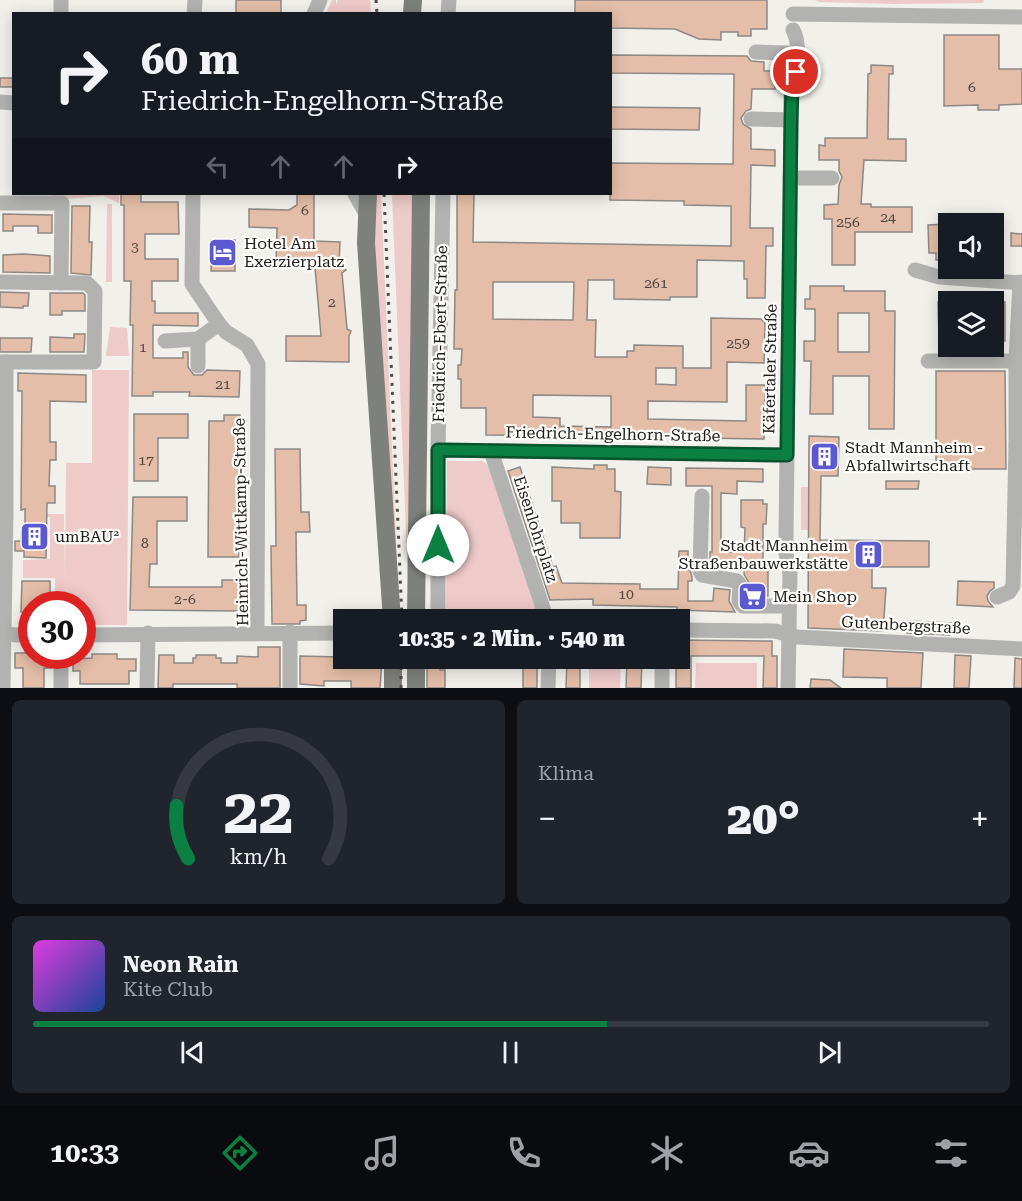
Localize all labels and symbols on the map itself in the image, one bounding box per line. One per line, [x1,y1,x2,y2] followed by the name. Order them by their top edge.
[770,46,821,97] pin
[968,79,976,95] house number: 6
[301,202,309,218] house number: 6
[880,209,896,225] house number: 24
[836,214,860,230] house number: 256
[244,234,345,271] place label: Hotel Am Exerzierplatz
[207,236,239,268] hotel icon: Hotel Am Exerzierplatz
[131,239,139,255] house number: 3
[429,245,451,423] street label: Friedrich-Ebert-Straße
[644,275,668,291] house number: 261
[328,294,336,310] house number: 2
[759,303,781,434] street label: Käfertaler Straße
[726,335,750,351] house number: 259
[139,339,147,355] house number: 1
[215,376,231,392] house number: 21
[230,417,252,626] street label: Heinrich-Wittkamp-Straße
[505,423,721,445] street label: Friedrich-Engelhorn-Straße
[845,438,984,475] place label: Stadt Mannheim - Abfallwirtschaft
[808,440,840,472] building icon: Stadt Mannheim - Abfallwirtschaft
[138,452,154,468] house number: 17
[510,473,562,585] street label: Eisenlohrplatz
[406,513,470,577] position arrow
[18,520,50,552] building icon: umBAU²
[55,527,119,546] place label: umBAU²
[141,535,149,551] house number: 8
[678,536,848,573] place label: Stadt Mannheim Straßenbauwerkstätte
[853,538,885,570] building icon: Stadt Mannheim Straßenbauwerkstätte
[736,580,768,612] supermarket icon: Mein Shop
[618,586,634,602] house number: 10
[773,587,857,606] place label: Mein Shop
[18,591,96,669] speed limit sign: 30
[174,591,196,607] house number: 2-6
[841,612,971,638] street label: Gutenbergstraße

